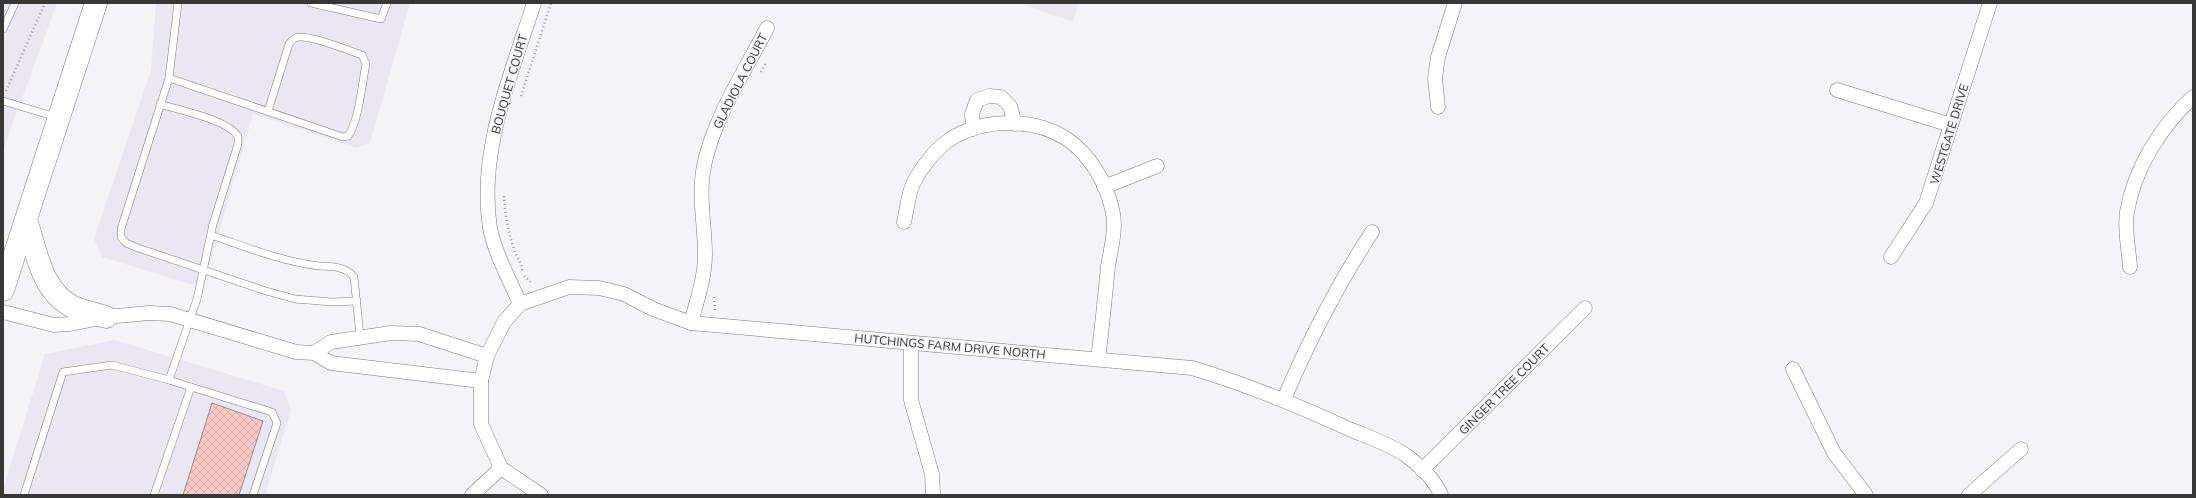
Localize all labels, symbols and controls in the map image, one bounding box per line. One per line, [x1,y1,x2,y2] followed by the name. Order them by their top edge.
[710,30,771,131] street label: GLADIOLA COURT
[488,32,531,135] street label: BOUQUET COURT
[1927,82,1971,186] street label: WESTGATE DRIVE
[854,330,1046,362] street label: HUTCHINGS FARM DRIVE NORTH
[1455,340,1553,438] street label: GINGER TREE COURT

